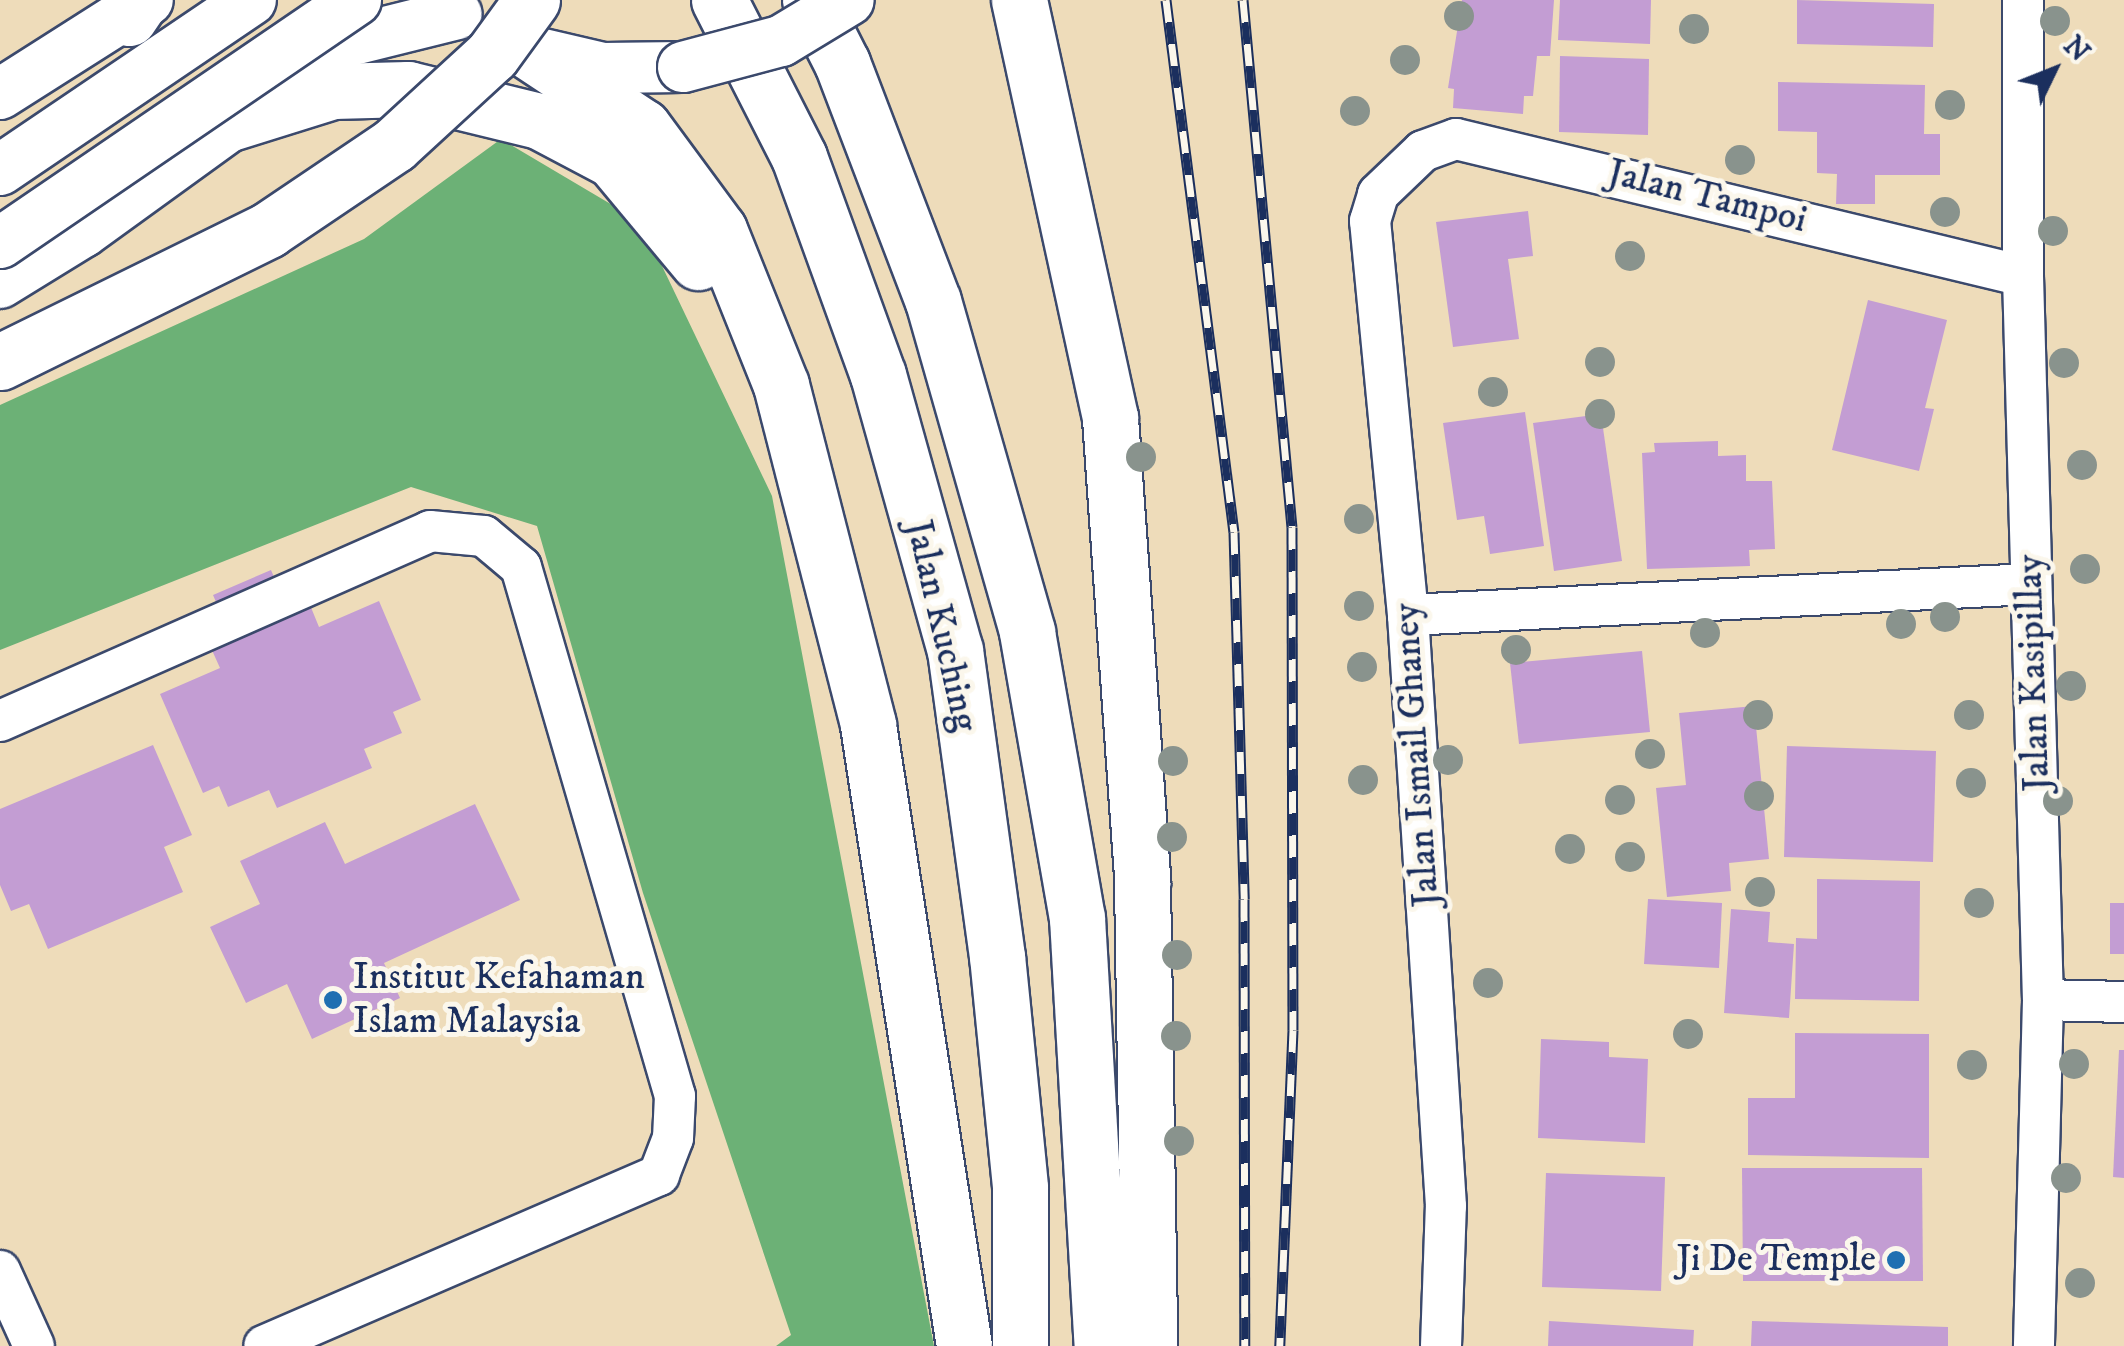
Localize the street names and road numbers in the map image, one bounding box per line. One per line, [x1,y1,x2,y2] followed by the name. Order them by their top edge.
[1603,150,1811,244] street label: Jalan Tampoi
[895,516,987,736] street label: Jalan Kuching
[2007,554,2061,792] street label: Jalan Kasipillay
[1384,601,1450,909] street label: Jalan Ismail Ghaney

